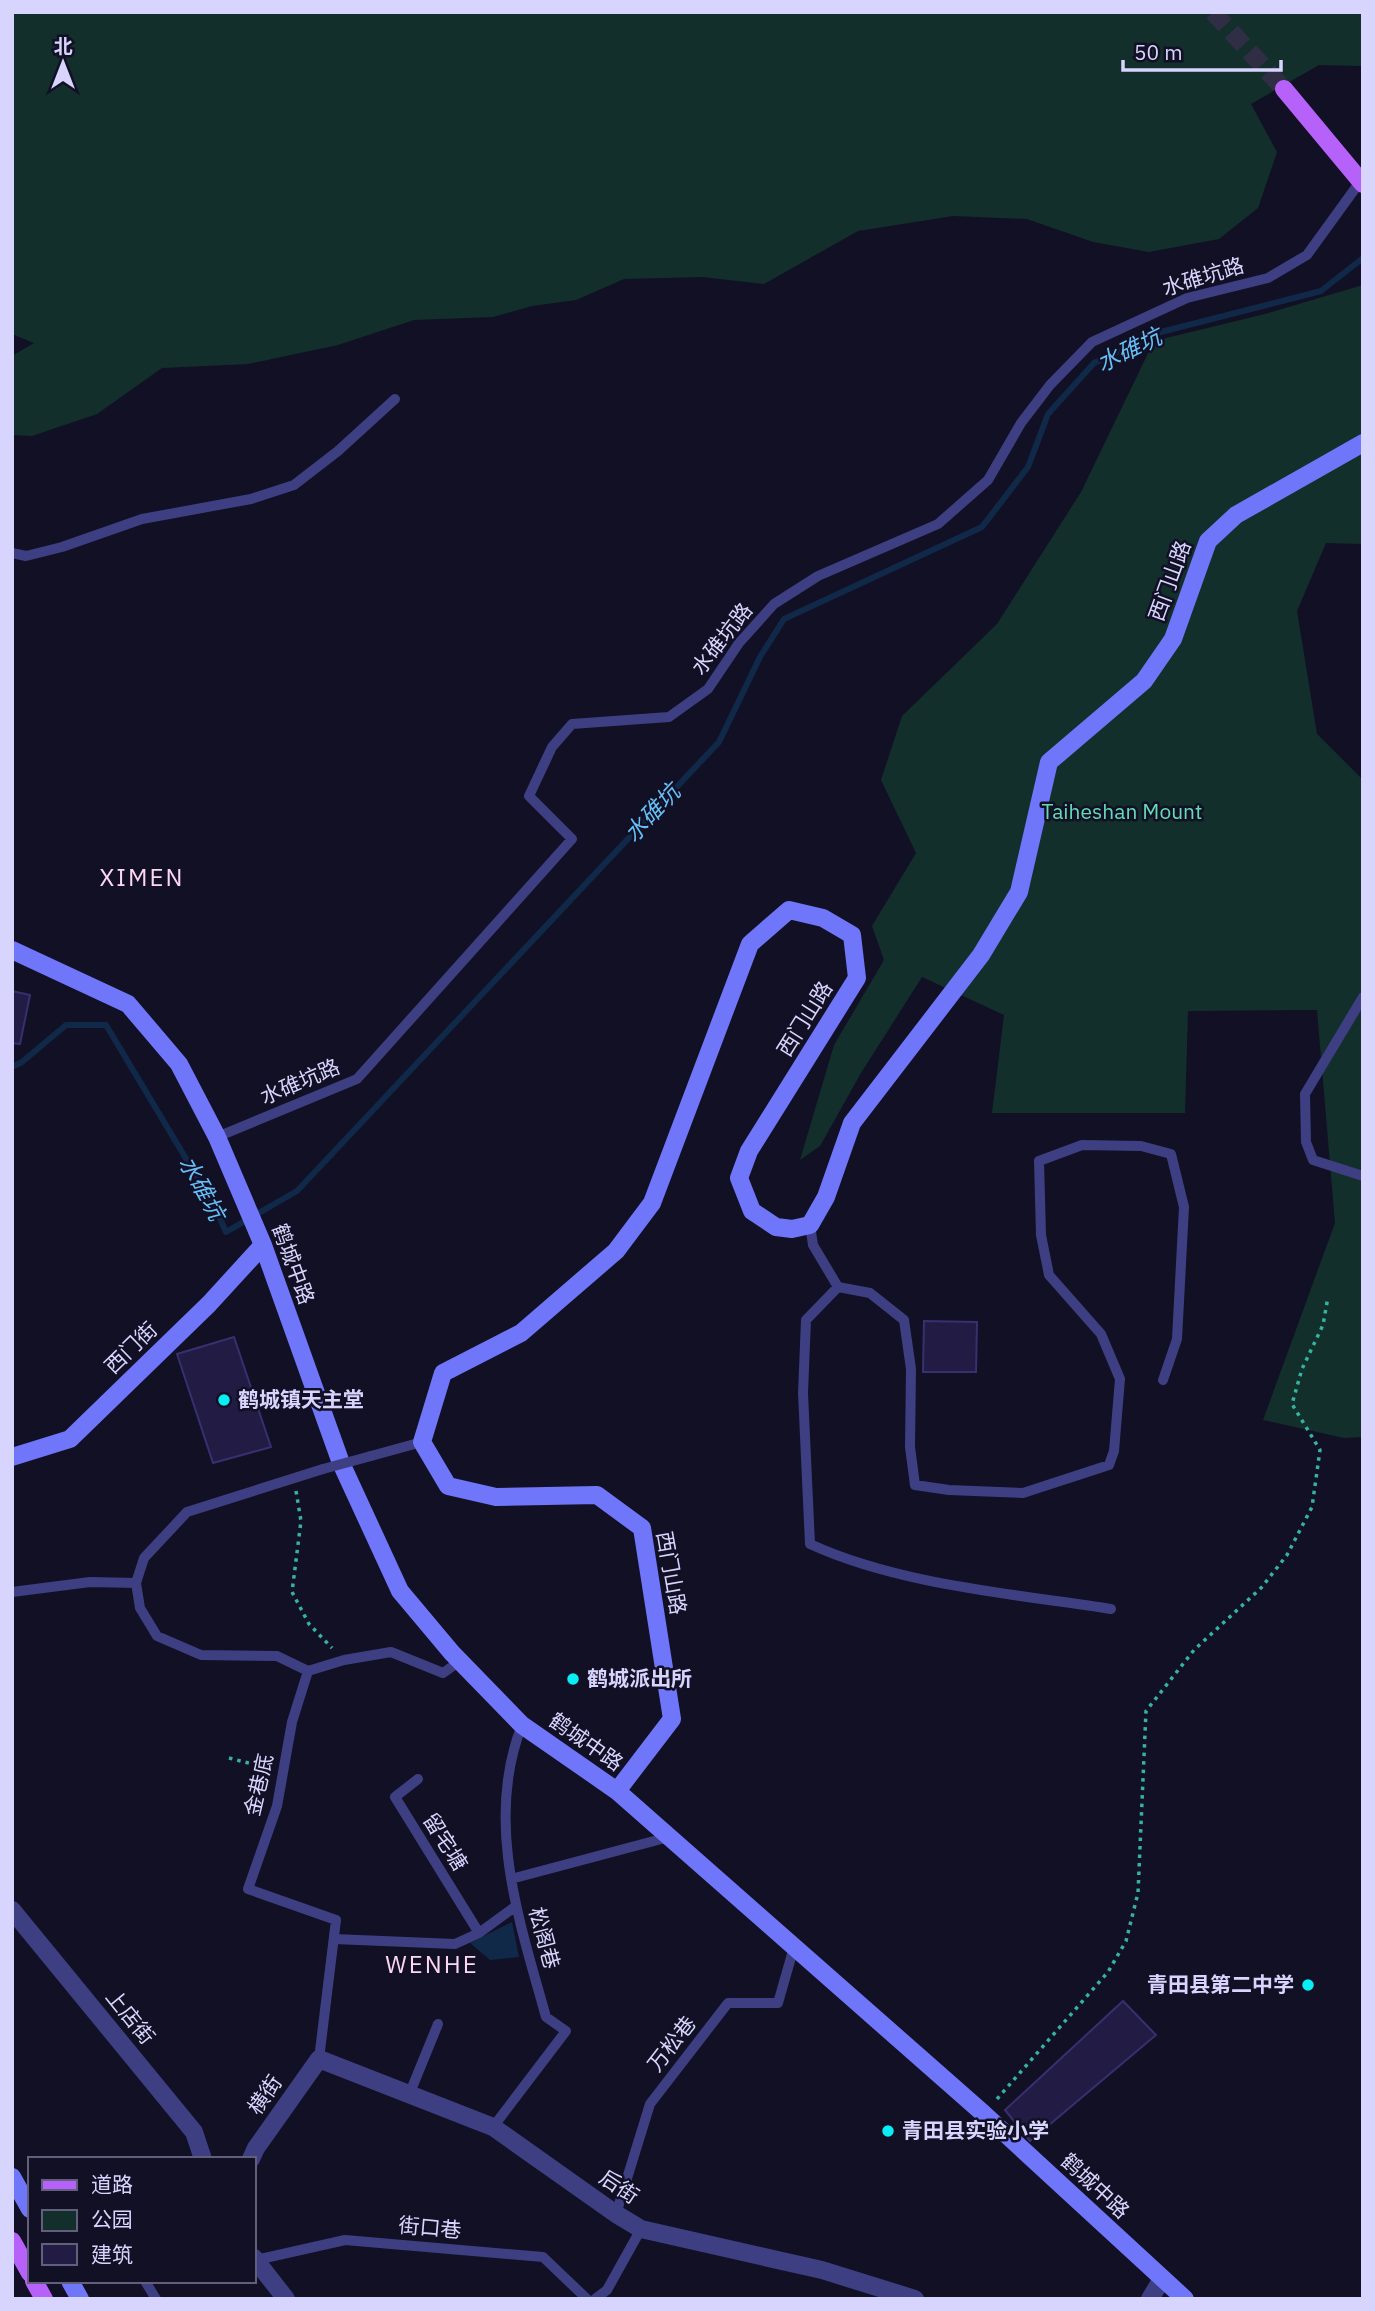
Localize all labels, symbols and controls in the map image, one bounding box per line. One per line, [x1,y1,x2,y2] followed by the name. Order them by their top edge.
[28,28,98,98] north arrow
[1123,28,1280,72] scale bar
[53,34,73,58] text: 北
[1134,38,1183,66] text: 50 m
[1158,250,1247,302] street label: 水碓坑路
[1091,319,1169,378] water label: 水碓坑
[1142,536,1197,625] street label: 西门山路
[684,597,758,680] street label: 水碓坑路
[617,775,688,848] water label: 水碓坑
[1042,797,1202,825] park label: Taiheshan Mount
[100,861,184,893] district label: XIMEN
[770,975,838,1062] street label: 西门山路
[255,1052,344,1110] street label: 水碓坑路
[173,1150,234,1228] water label: 水碓坑
[266,1219,321,1308] street label: 鹤城中路
[98,1315,163,1379] street label: 西门街
[238,1385,364,1413] place label: 鹤城镇天主堂
[216,1392,232,1408] marker: 鹤城镇天主堂
[651,1529,693,1617] street label: 西门山路
[587,1664,692,1692] place label: 鹤城派出所
[565,1671,581,1687] marker: 鹤城派出所
[544,1706,629,1777] street label: 鹤城中路
[237,1751,279,1819] street label: 金巷底
[417,1807,474,1876] street label: 留宅塘
[523,1904,567,1972] street label: 松阁巷
[385,1948,479,1980] district label: WENHE
[1147,1970,1294,1998] place label: 青田县第二中学
[1300,1977,1316,1993] marker: 青田县第二中学
[100,1983,161,2050] street label: 上店街
[641,2010,702,2077] street label: 万松巷
[241,2069,288,2120] street label: 横街
[902,2116,1049,2144] place label: 青田县实验小学
[880,2123,896,2139] marker: 青田县实验小学
[1055,2146,1136,2224] street label: 鹤城中路
[28,2157,256,2283] legend
[594,2163,645,2210] street label: 后街
[91,2170,133,2198] text: 道路
[91,2205,133,2233] text: 公园
[397,2210,463,2244] street label: 街口巷
[91,2240,133,2268] text: 建筑

